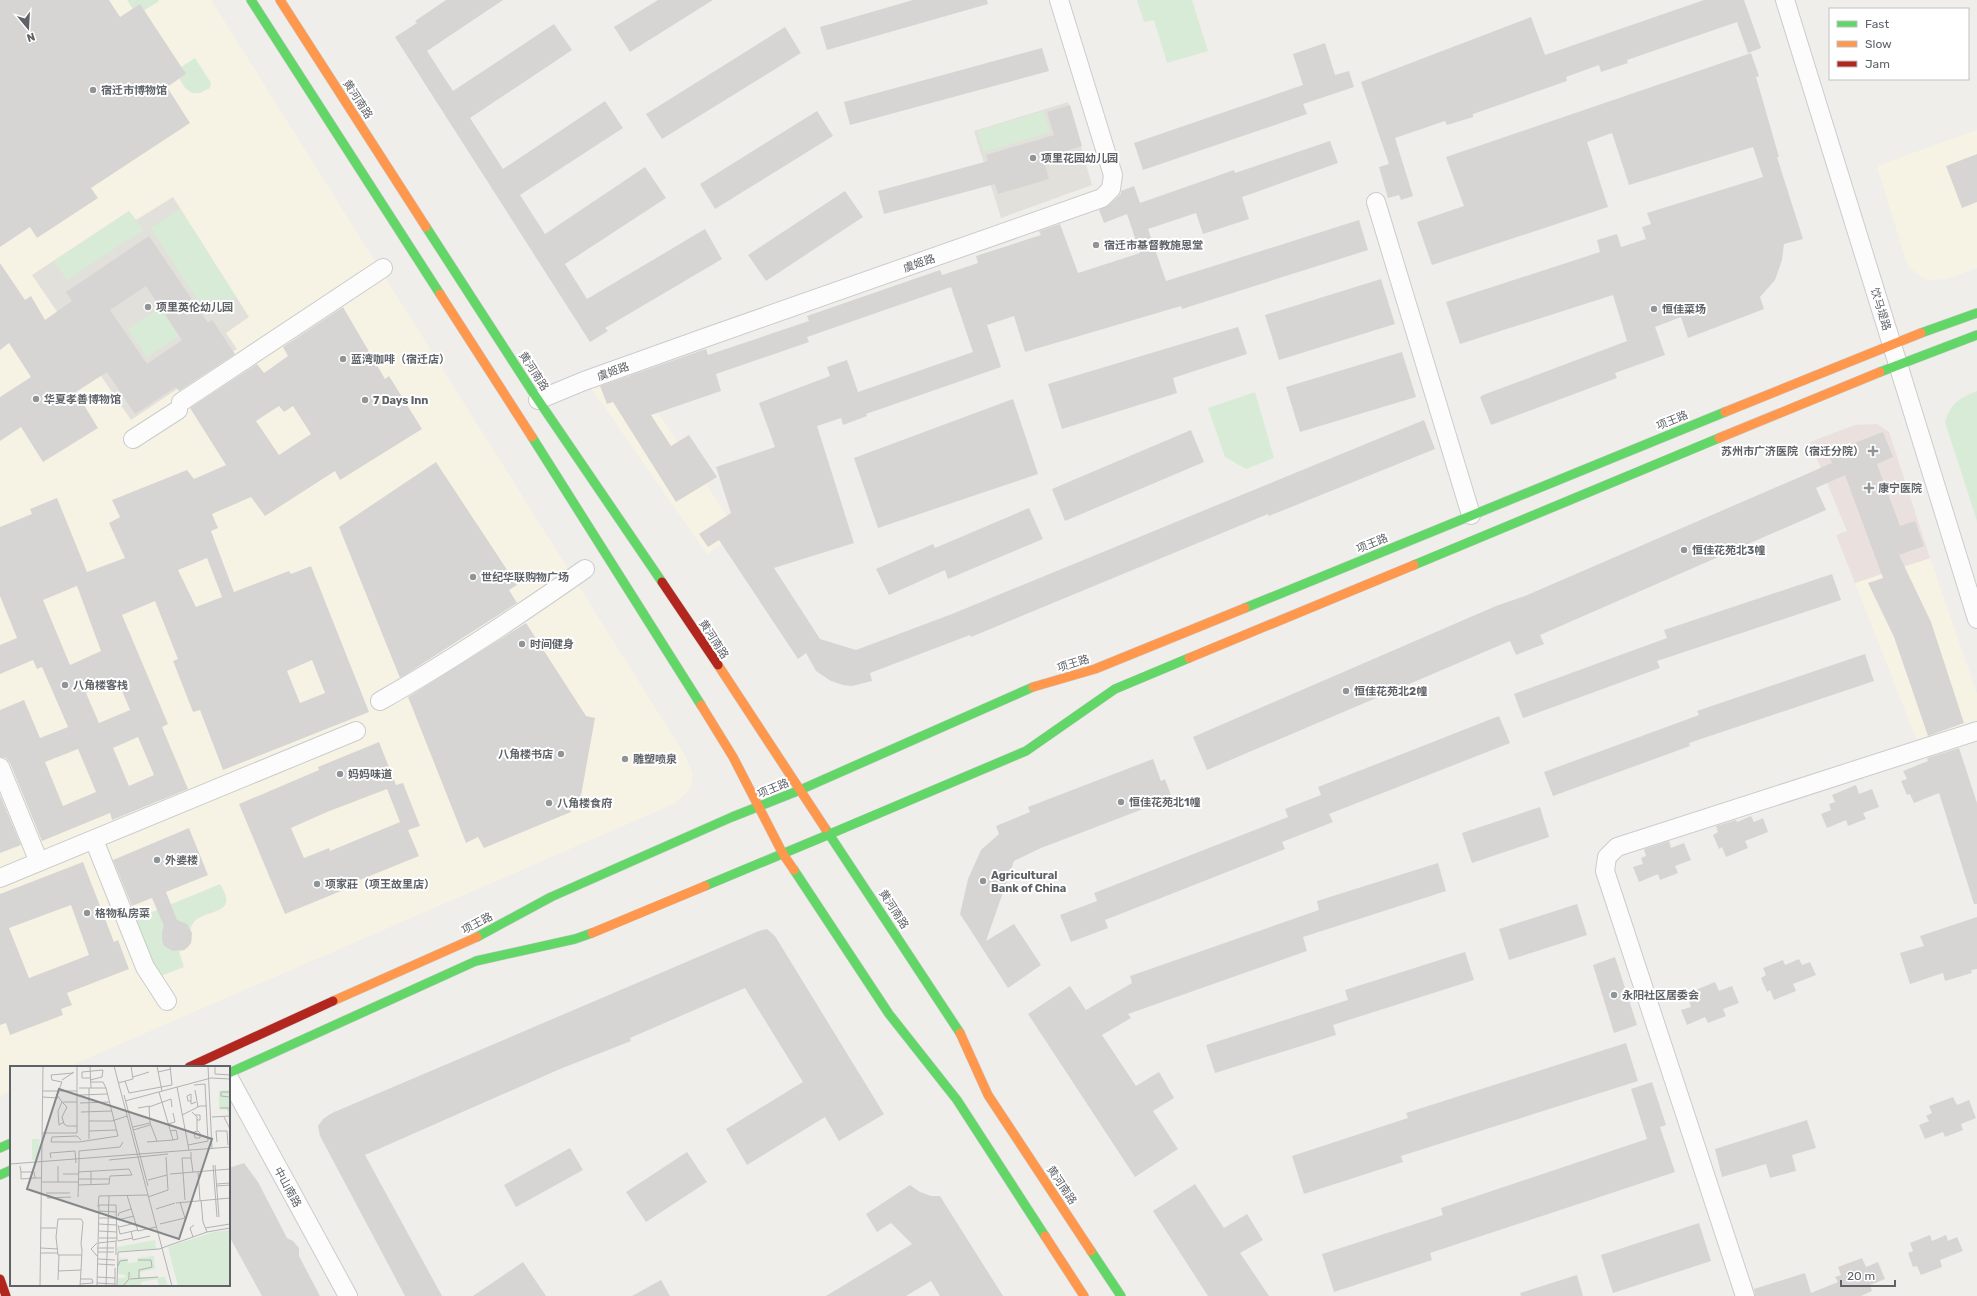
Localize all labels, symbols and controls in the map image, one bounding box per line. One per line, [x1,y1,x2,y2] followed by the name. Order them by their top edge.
[8,8,48,48] north arrow
[1829,8,1969,80] legend
[1865,17,1889,31] text: Fast
[25,30,37,44] text: N
[1865,37,1892,51] text: Slow
[1865,57,1890,71] text: Jam
[340,77,375,121] street label: 黄河南路
[101,84,167,97] place label: 宿迁市博物馆
[88,85,98,95] marker: 宿迁市博物馆
[1041,152,1118,165] place label: 项里花园幼儿园
[1028,153,1038,163] marker: 项里花园幼儿园
[1104,239,1203,252] place label: 宿迁市基督教施恩堂
[1091,240,1101,250] marker: 宿迁市基督教施恩堂
[901,252,937,275] street label: 虞姬路
[1868,286,1893,332] street label: 饮马堤路
[156,301,233,314] place label: 项里英伦幼儿园
[143,302,153,312] marker: 项里英伦幼儿园
[1662,303,1706,316] place label: 恒佳菜场
[1649,304,1659,314] marker: 恒佳菜场
[516,349,551,393] street label: 黄河南路
[351,353,450,366] place label: 蓝湾咖啡（宿迁店）
[338,354,348,364] marker: 蓝湾咖啡（宿迁店）
[595,360,631,383] street label: 虞姬路
[44,393,121,406] place label: 华夏孝善博物馆
[31,394,41,404] marker: 华夏孝善博物馆
[373,394,428,407] place label: 7 Days Inn
[360,395,370,405] marker: 7 Days Inn
[1654,408,1690,433] street label: 项王路
[1721,445,1864,458] place label: 苏州市广济医院（宿迁分院）
[1867,445,1879,457] marker: 苏州市广济医院（宿迁分院）
[1863,482,1875,494] marker: 康宁医院
[1878,482,1922,495] place label: 康宁医院
[1354,531,1390,556] street label: 项王路
[1692,544,1765,557] place label: 恒佳花苑北3幢
[1679,545,1689,555] marker: 恒佳花苑北3幢
[481,571,569,584] place label: 世纪华联购物广场
[468,572,478,582] marker: 世纪华联购物广场
[696,617,731,661] street label: 黄河南路
[530,638,574,651] place label: 时间健身
[517,639,527,649] marker: 时间健身
[1055,652,1091,675] street label: 项王路
[73,679,128,692] place label: 八角楼客栈
[60,680,70,690] marker: 八角楼客栈
[1354,685,1427,698] place label: 恒佳花苑北2幢
[1341,686,1351,696] marker: 恒佳花苑北2幢
[498,748,553,761] place label: 八角楼书店
[556,749,566,759] marker: 八角楼书店
[633,753,677,766] place label: 雕塑喷泉
[620,754,630,764] marker: 雕塑喷泉
[348,768,392,781] place label: 妈妈味道
[335,769,345,779] marker: 妈妈味道
[755,776,791,801] street label: 项王路
[1129,796,1200,809] place label: 恒佳花苑北1幢
[557,797,612,810] place label: 八角楼食府
[1116,797,1126,807] marker: 恒佳花苑北1幢
[544,798,554,808] marker: 八角楼食府
[165,854,198,867] place label: 外婆楼
[152,855,162,865] marker: 外婆楼
[991,869,1066,895] place label: Agricultural Bank of China
[978,876,988,886] marker: Agricultural Bank of China
[325,878,435,891] place label: 项家莊（项王故里店）
[312,879,322,889] marker: 项家莊（项王故里店）
[876,887,911,931] street label: 黄河南路
[95,907,150,920] place label: 格物私房菜
[82,908,92,918] marker: 格物私房菜
[460,910,495,937] street label: 项王路
[1622,989,1699,1002] place label: 永阳社区居委会
[1609,990,1619,1000] marker: 永阳社区居委会
[10,1066,230,1286] inset map
[1044,1163,1079,1207] street label: 黄河南路
[271,1165,304,1210] street label: 中山南路
[1841,1262,1895,1288] scale bar
[1847,1269,1875,1283] text: 20 m

